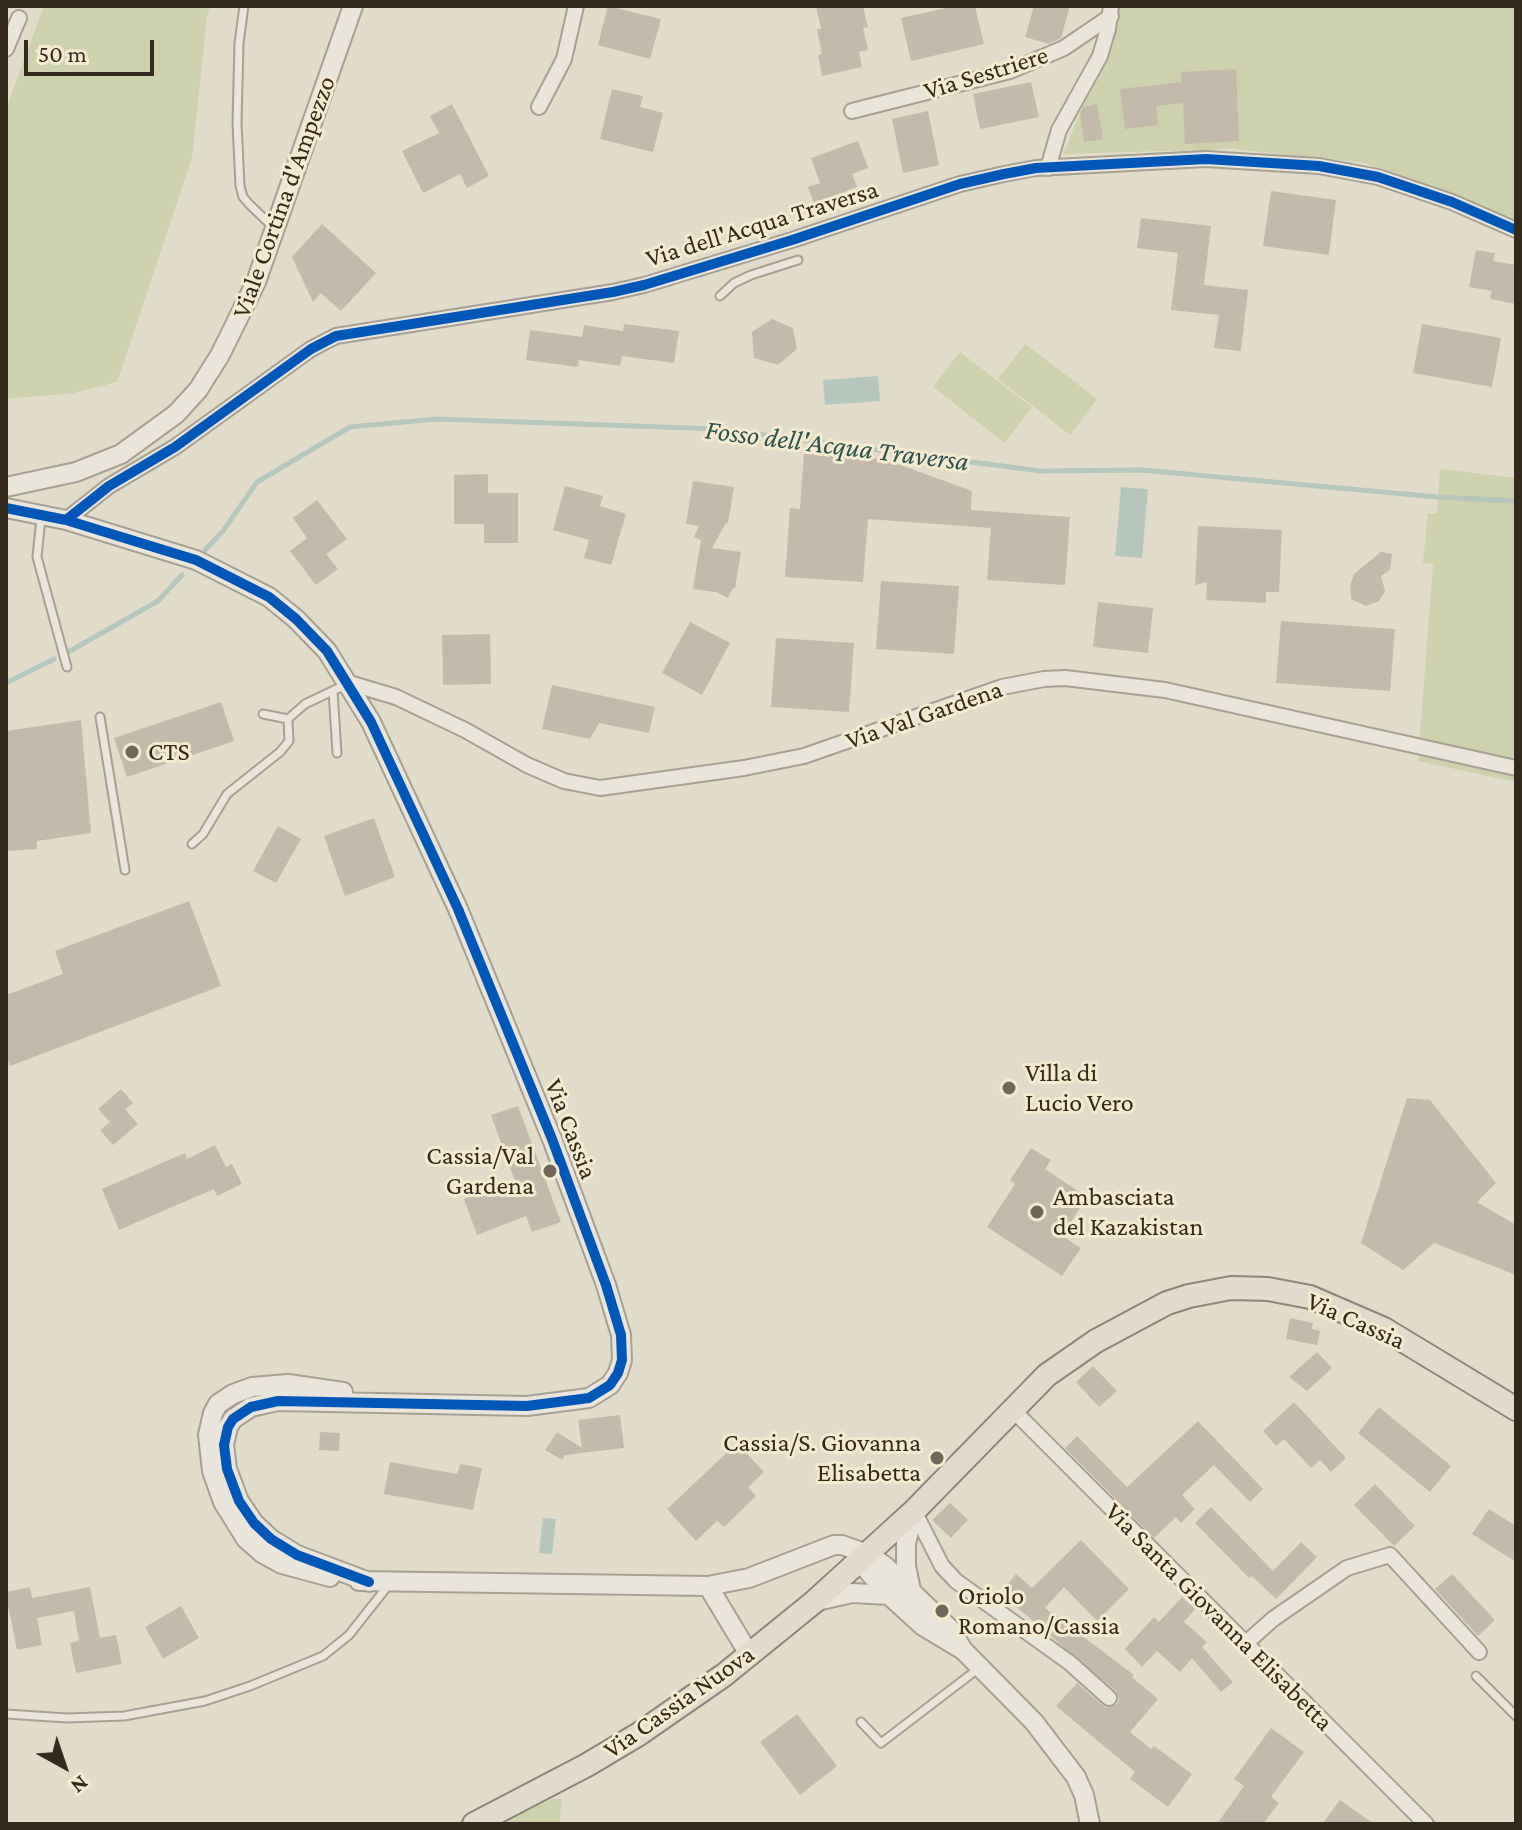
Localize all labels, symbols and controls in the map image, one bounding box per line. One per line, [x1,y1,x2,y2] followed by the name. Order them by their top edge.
[28,24,158,74] scale bar
[920,39,1052,107] street label: Via Sestriere
[38,40,87,67] text: 50 m
[226,72,342,322] street label: Viale Cortina d'Ampezzo
[642,174,882,274] street label: Via dell'Acqua Traversa
[703,413,971,479] water label: Fosso dell'Acqua Traversa
[841,674,1007,756] street label: Via Val Gardena
[148,736,190,768] place label: CTS
[123,743,141,761] marker: CTS
[1025,1057,1134,1118] place label: Villa di Lucio Vero
[538,1075,604,1183] street label: Via Cassia
[1000,1079,1018,1097] marker: Villa di Lucio Vero
[426,1140,534,1202] place label: Cassia/Val Gardena
[541,1162,559,1180] marker: Cassia/Val Gardena
[1053,1181,1203,1242] place label: Ambasciata del Kazakistan
[1028,1203,1046,1221] marker: Ambasciata del Kazakistan
[1302,1285,1410,1357] street label: Via Cassia
[723,1427,921,1488] place label: Cassia/S. Giovanna Elisabetta
[928,1449,946,1467] marker: Cassia/S. Giovanna Elisabetta
[1098,1496,1340,1738] street label: Via Santa Giovanna Elisabetta
[958,1580,1120,1642] place label: Oriolo Romano/Cassia
[933,1602,951,1620] marker: Oriolo Romano/Cassia
[598,1638,760,1766] street label: Via Cassia Nuova
[24,1726,104,1806] north arrow
[66,1770,94,1799] text: N

